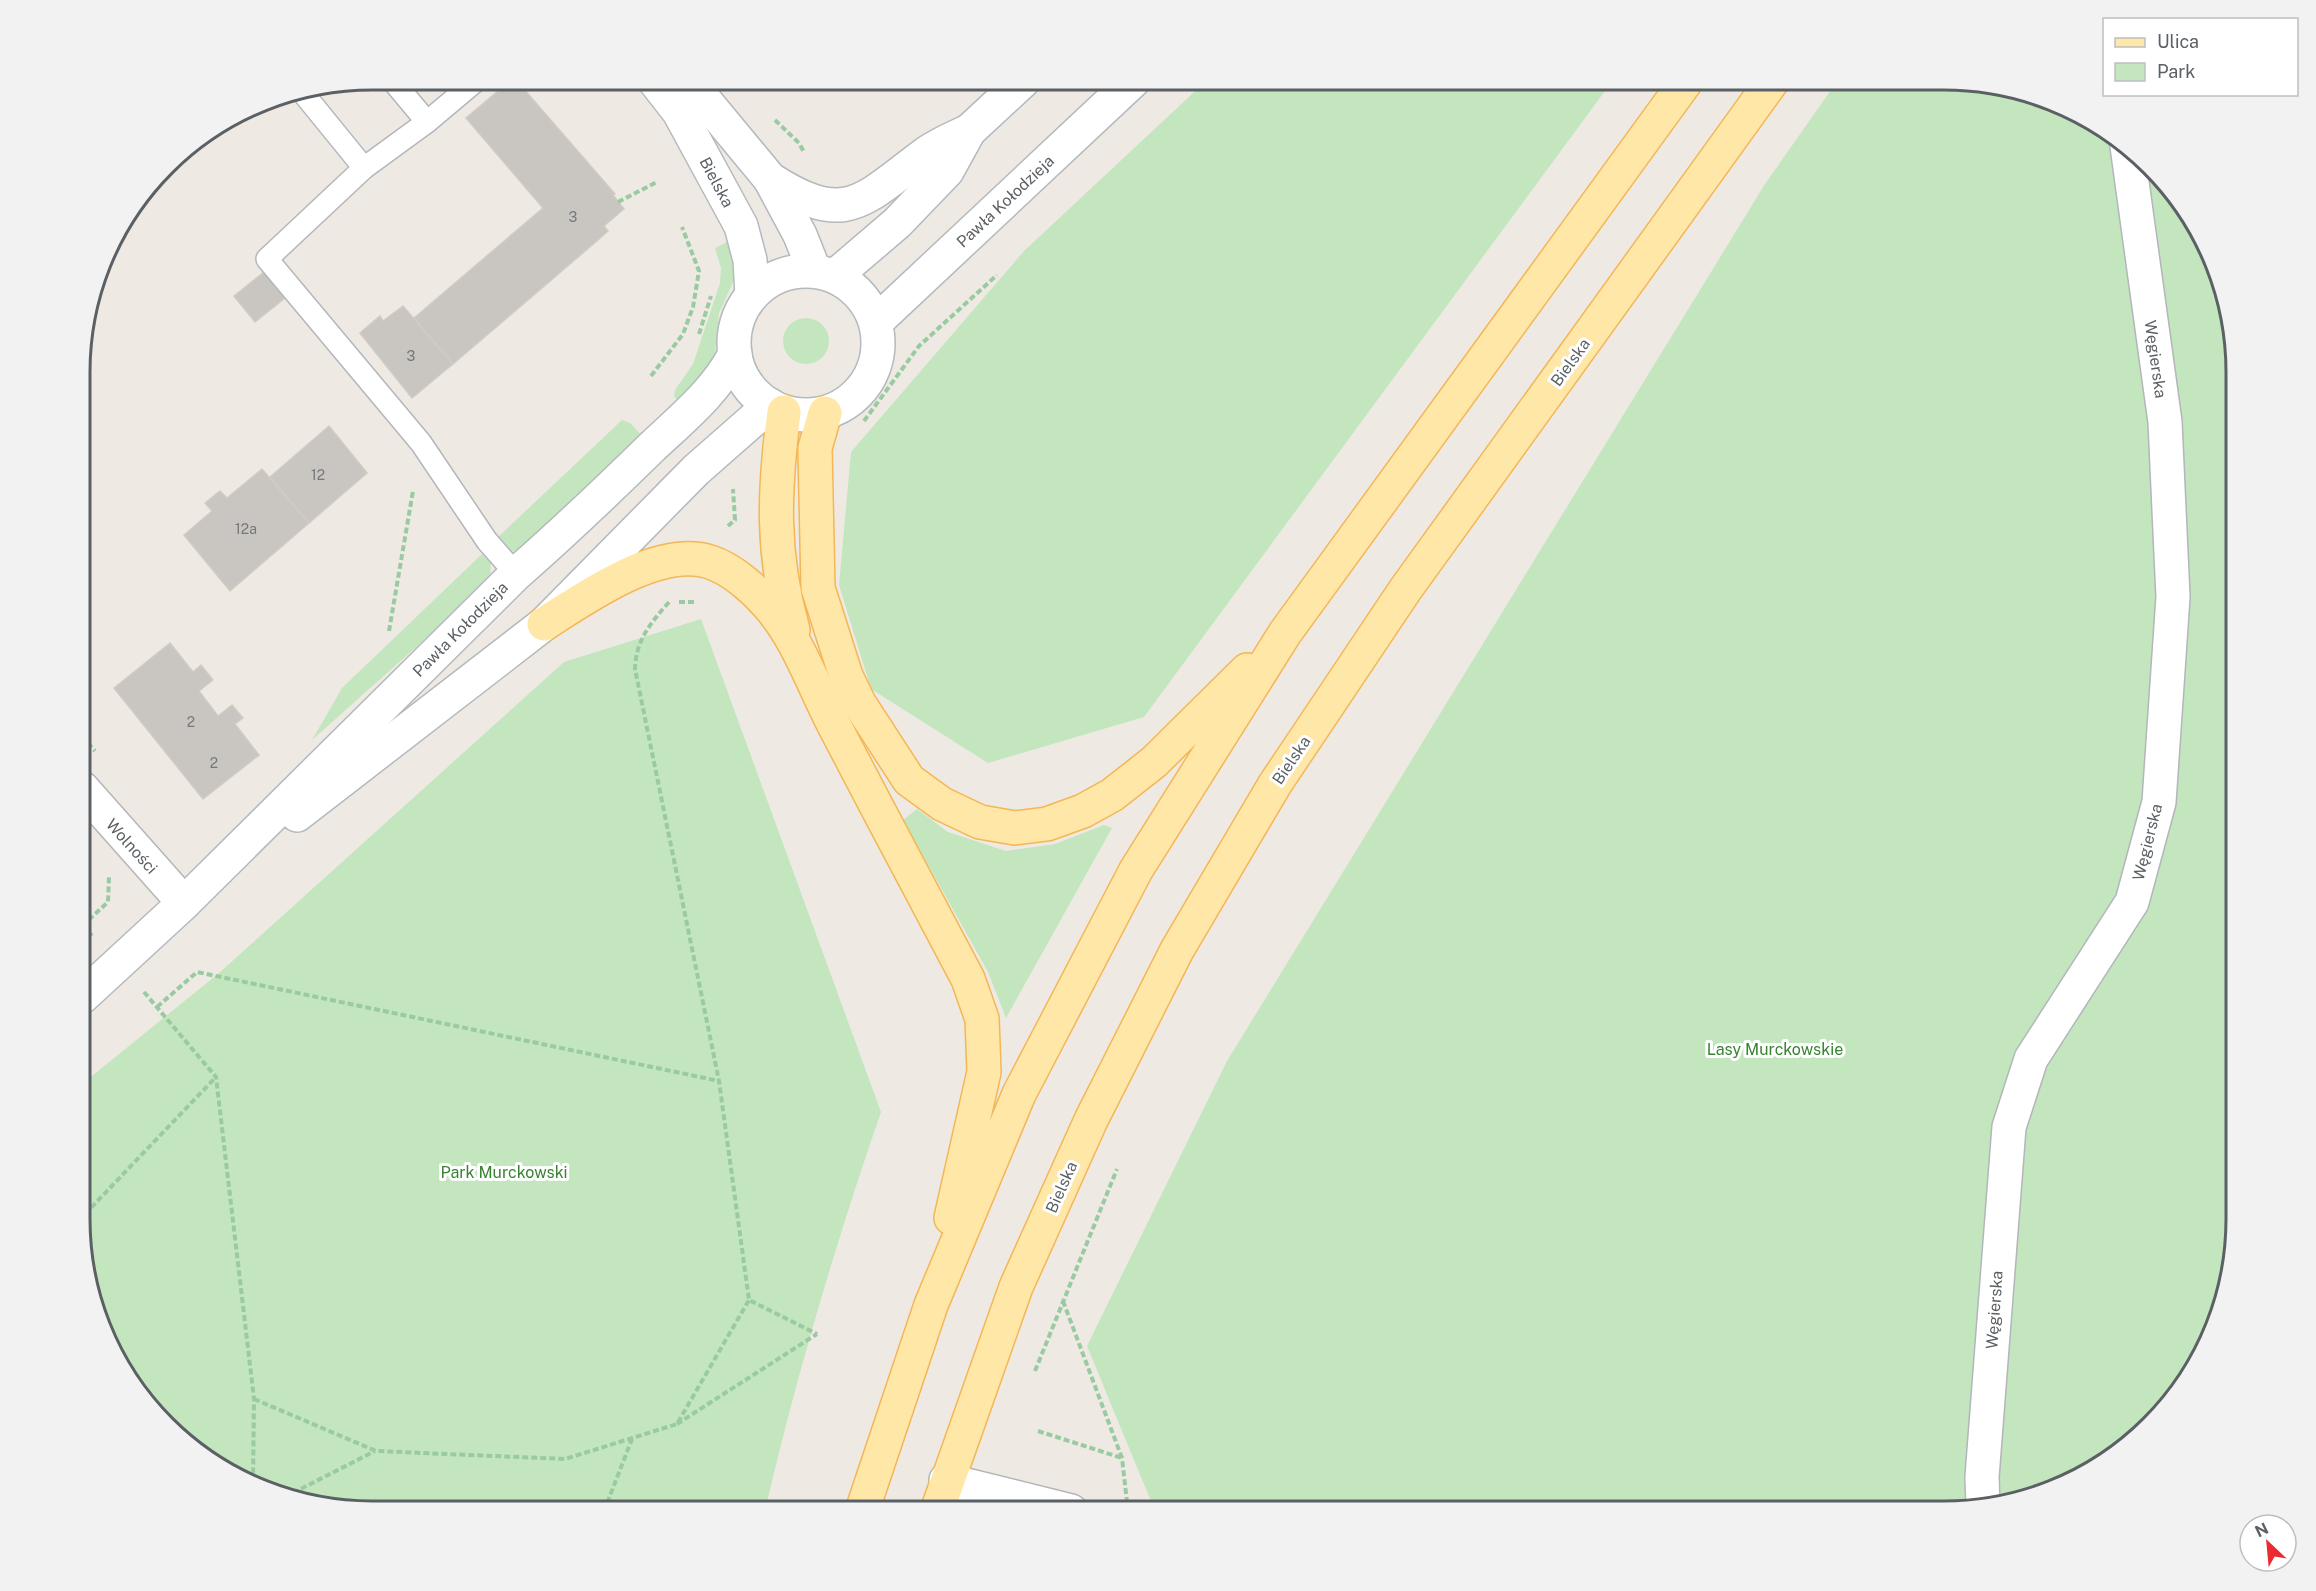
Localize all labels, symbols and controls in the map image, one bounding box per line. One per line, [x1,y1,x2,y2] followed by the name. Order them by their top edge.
[2103,18,2298,96] legend
[2157,31,2199,52] text: Ulica
[2157,61,2195,82] text: Park
[953,151,1058,251] street label: Pawła Kołodzieja
[695,154,738,211] street label: Bielska
[569,209,578,225] house number: 3
[2141,319,2170,399] street label: Węgierska
[1547,335,1594,390] street label: Bielska
[407,348,416,364] house number: 3
[311,467,325,483] house number: 12
[235,521,257,537] house number: 12a
[409,578,512,681] street label: Pawła Kołodzieja
[187,714,195,730] house number: 2
[1268,733,1314,788] street label: Bielska
[210,755,218,771] house number: 2
[2129,802,2166,882] street label: Węgierska
[102,815,161,878] street label: Wolności
[1707,1040,1843,1059] park label: Lasy Murckowskie
[1042,1159,1081,1216] street label: Bielska
[440,1163,568,1182] park label: Park Murckowski
[1982,1270,2007,1350] street label: Węgierska
[2238,1513,2298,1573] north arrow
[2252,1519,2271,1541] text: N

